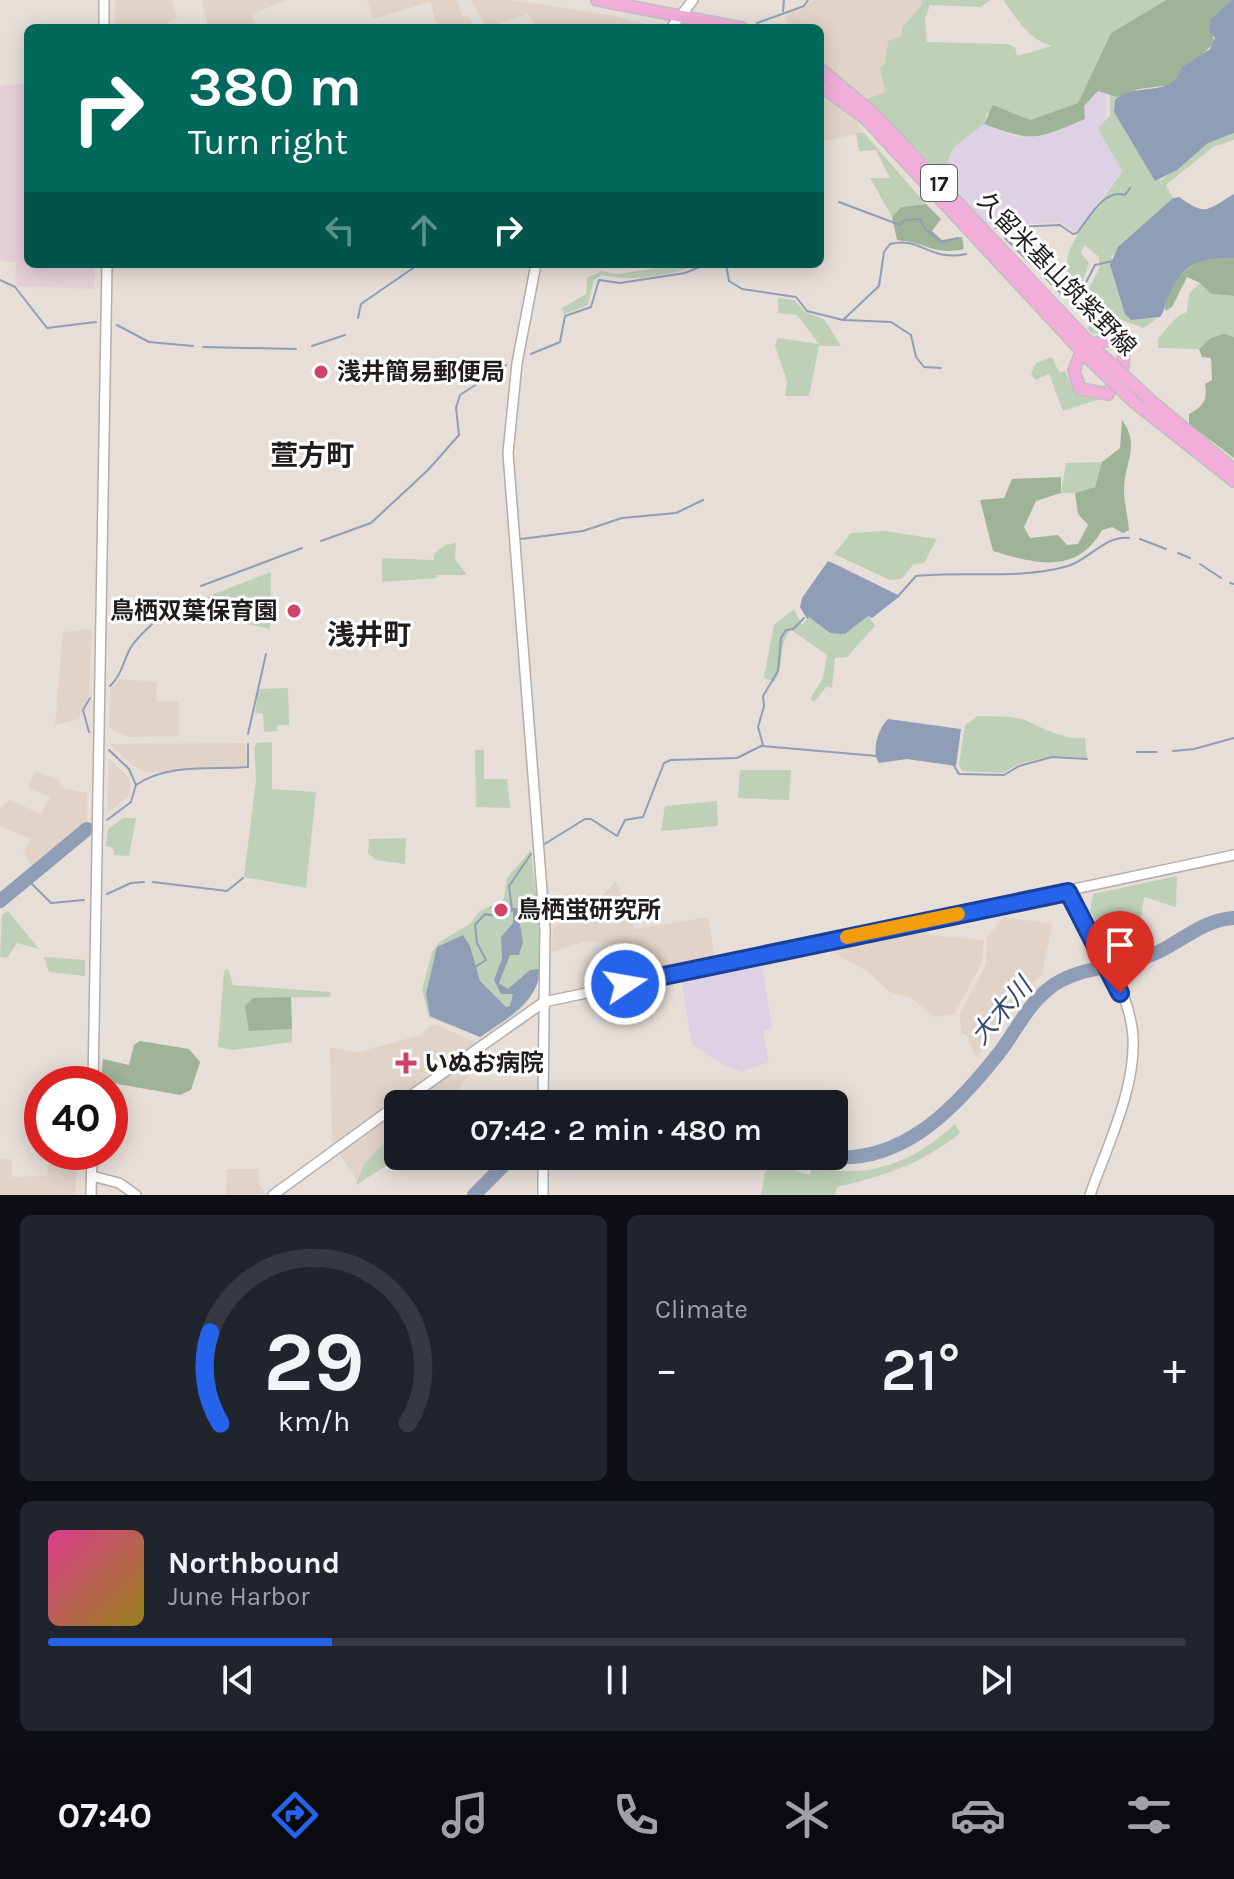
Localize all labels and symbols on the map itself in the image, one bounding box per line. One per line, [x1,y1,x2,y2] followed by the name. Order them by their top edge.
[921,165,957,201] road number: 17
[972,187,1142,361] street label: 久留米基山筑紫野線
[337,358,505,386] place label: 浅井簡易郵便局
[312,363,330,381] marker: 浅井簡易郵便局
[270,439,354,472] district label: 萱方町
[110,597,278,625] place label: 鳥栖双葉保育園
[285,602,303,620] marker: 鳥栖双葉保育園
[327,618,411,651] district label: 浅井町
[517,896,661,924] place label: 鳥栖蛍研究所
[492,901,510,919] marker: 鳥栖蛍研究所
[1086,911,1154,993] pin
[583,942,667,1026] position arrow
[964,969,1041,1051] water label: 大木川
[424,1049,544,1077] place label: いぬお病院
[395,1052,417,1074] marker: いぬお病院
[24,1066,128,1170] speed limit sign: 40

